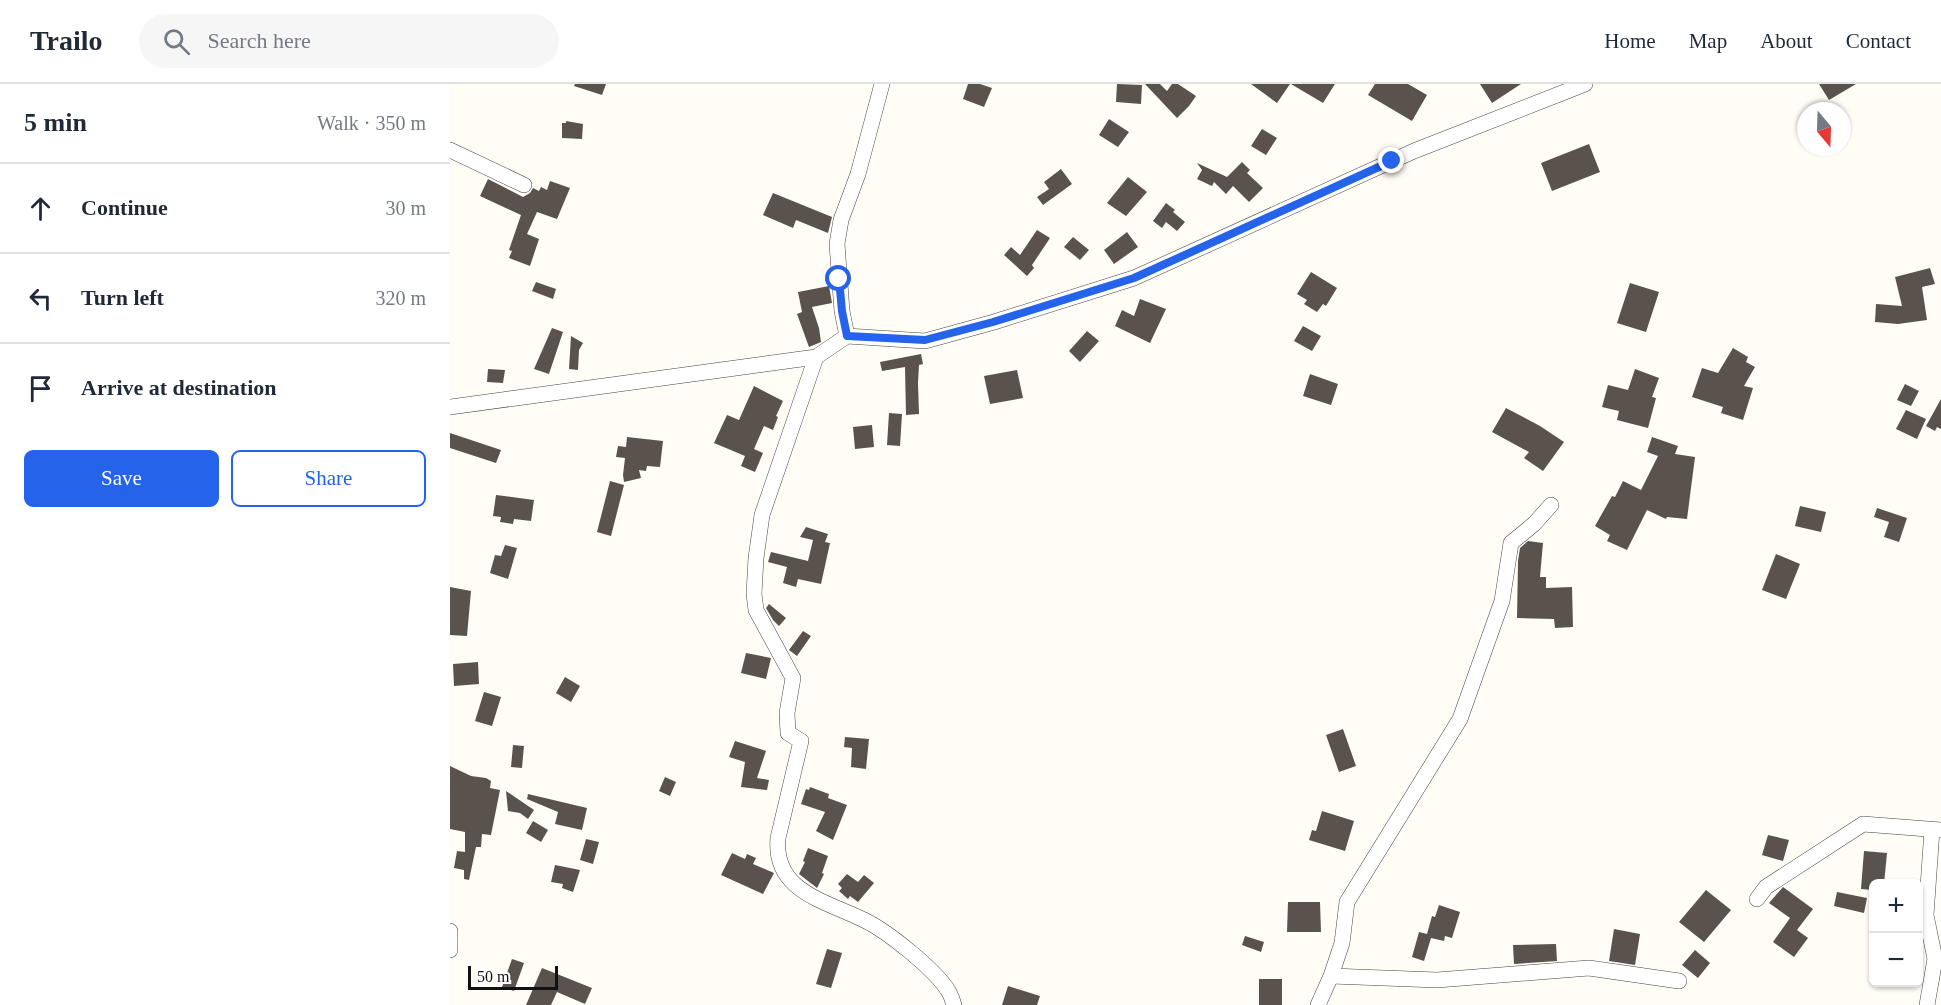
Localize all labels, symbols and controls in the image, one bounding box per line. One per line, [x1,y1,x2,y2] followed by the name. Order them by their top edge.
[139,14,559,68] search box
[30,25,103,56] text: Trailo
[160,25,193,58] icon: search
[208,28,311,53] text: Search here
[1604,29,1656,53] text: Home
[1689,29,1727,53] text: Map
[1760,29,1813,53] text: About
[1846,29,1911,53] text: Contact
[1797,102,1851,156] north arrow
[24,108,87,137] text: 5 min
[317,112,426,134] text: Walk · 350 m
[1378,147,1404,173] route end
[24,192,57,225] icon: ahead
[81,195,168,220] text: Continue
[385,197,426,219] text: 30 m
[825,265,851,291] route start
[24,282,57,315] icon: left
[81,285,164,310] text: Turn left
[375,287,426,309] text: 320 m
[24,372,57,405] icon: arrive
[81,375,277,400] text: Arrive at destination
[24,450,219,507] button: Save
[231,450,426,507] button: Share
[1869,879,1923,987] map controls
[1869,879,1923,933] button: +
[1869,933,1923,987] button: −
[468,963,558,990] scale bar
[477,968,509,985] text: 50 m

